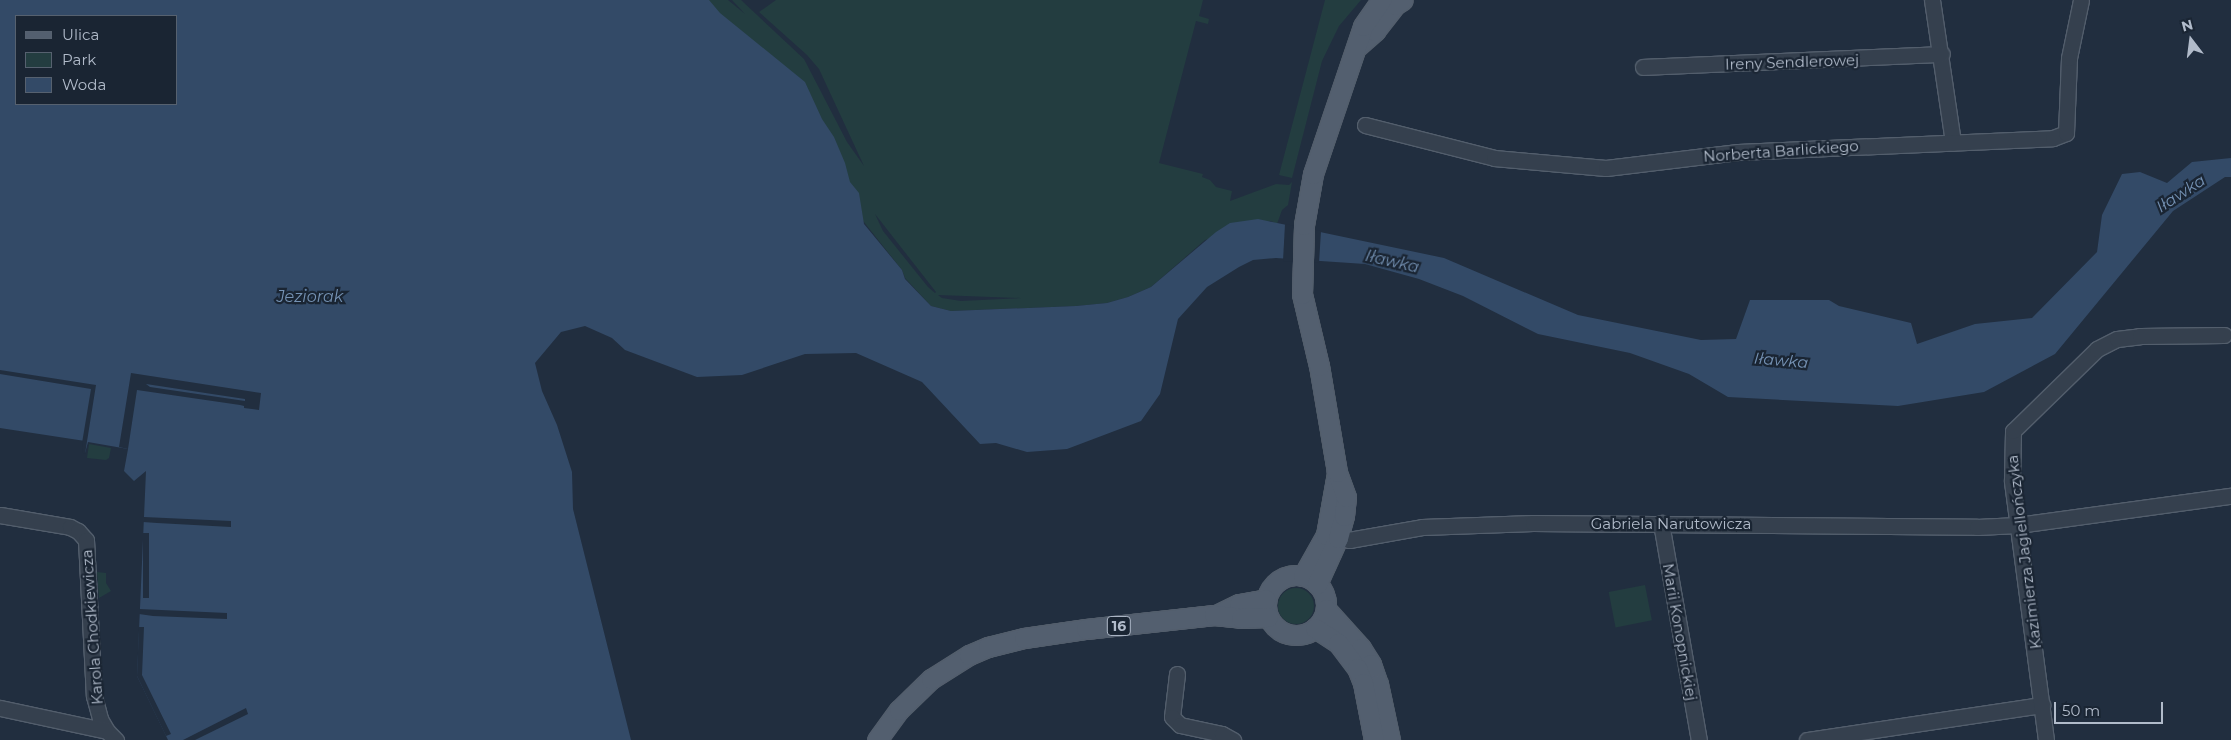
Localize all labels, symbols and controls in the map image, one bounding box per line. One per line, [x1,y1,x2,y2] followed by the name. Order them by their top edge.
[15,15,178,105] legend
[2166,15,2216,65] north arrow
[2179,15,2195,36] text: N
[62,25,99,44] text: Ulica
[62,50,96,69] text: Park
[1725,51,1859,73] street label: Ireny Sendlerowej
[62,75,106,94] text: Woda
[1703,137,1859,165] street label: Norberta Barlickiego
[2153,171,2209,217] water label: Iławka
[1363,247,1421,277] water label: Iławka
[277,287,343,307] water label: Jeziorak
[1753,349,1809,373] water label: Iławka
[2003,454,2045,650] street label: Kazimierza Jagiellończyka
[1591,515,1751,533] street label: Gabriela Narutowicza
[78,549,106,705] street label: Karola Chodkiewicza
[1659,562,1701,702] street label: Marii Konopnickiej
[1106,614,1132,638] road number: 16
[2056,692,2165,724] scale bar
[2062,701,2100,720] text: 50 m

